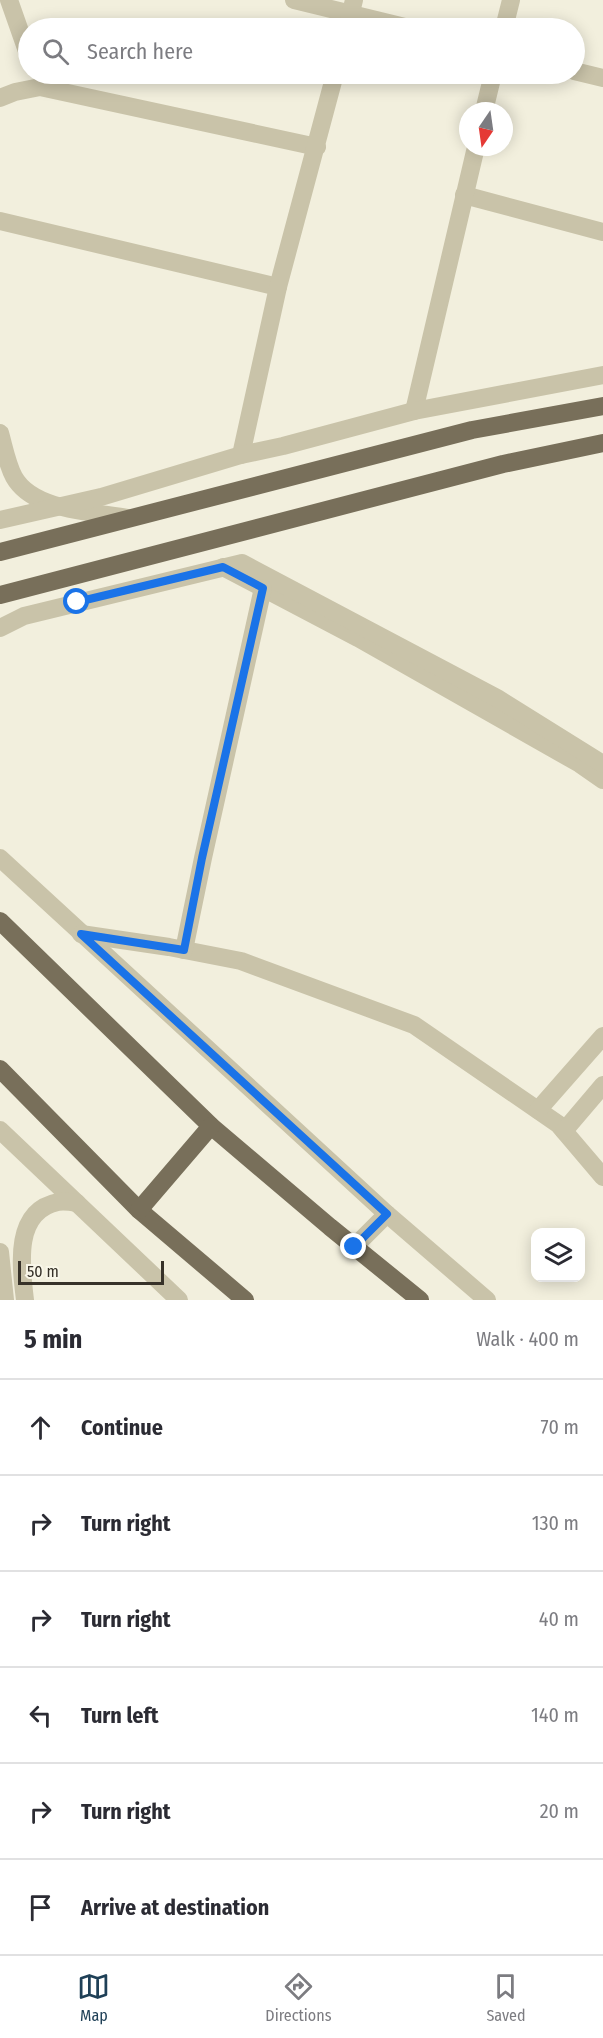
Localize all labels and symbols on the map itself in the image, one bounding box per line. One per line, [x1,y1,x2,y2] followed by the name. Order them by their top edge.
[459,102,513,156] north arrow
[63,588,89,614] route start
[340,1233,366,1259] route end
[18,1258,164,1286] scale bar

